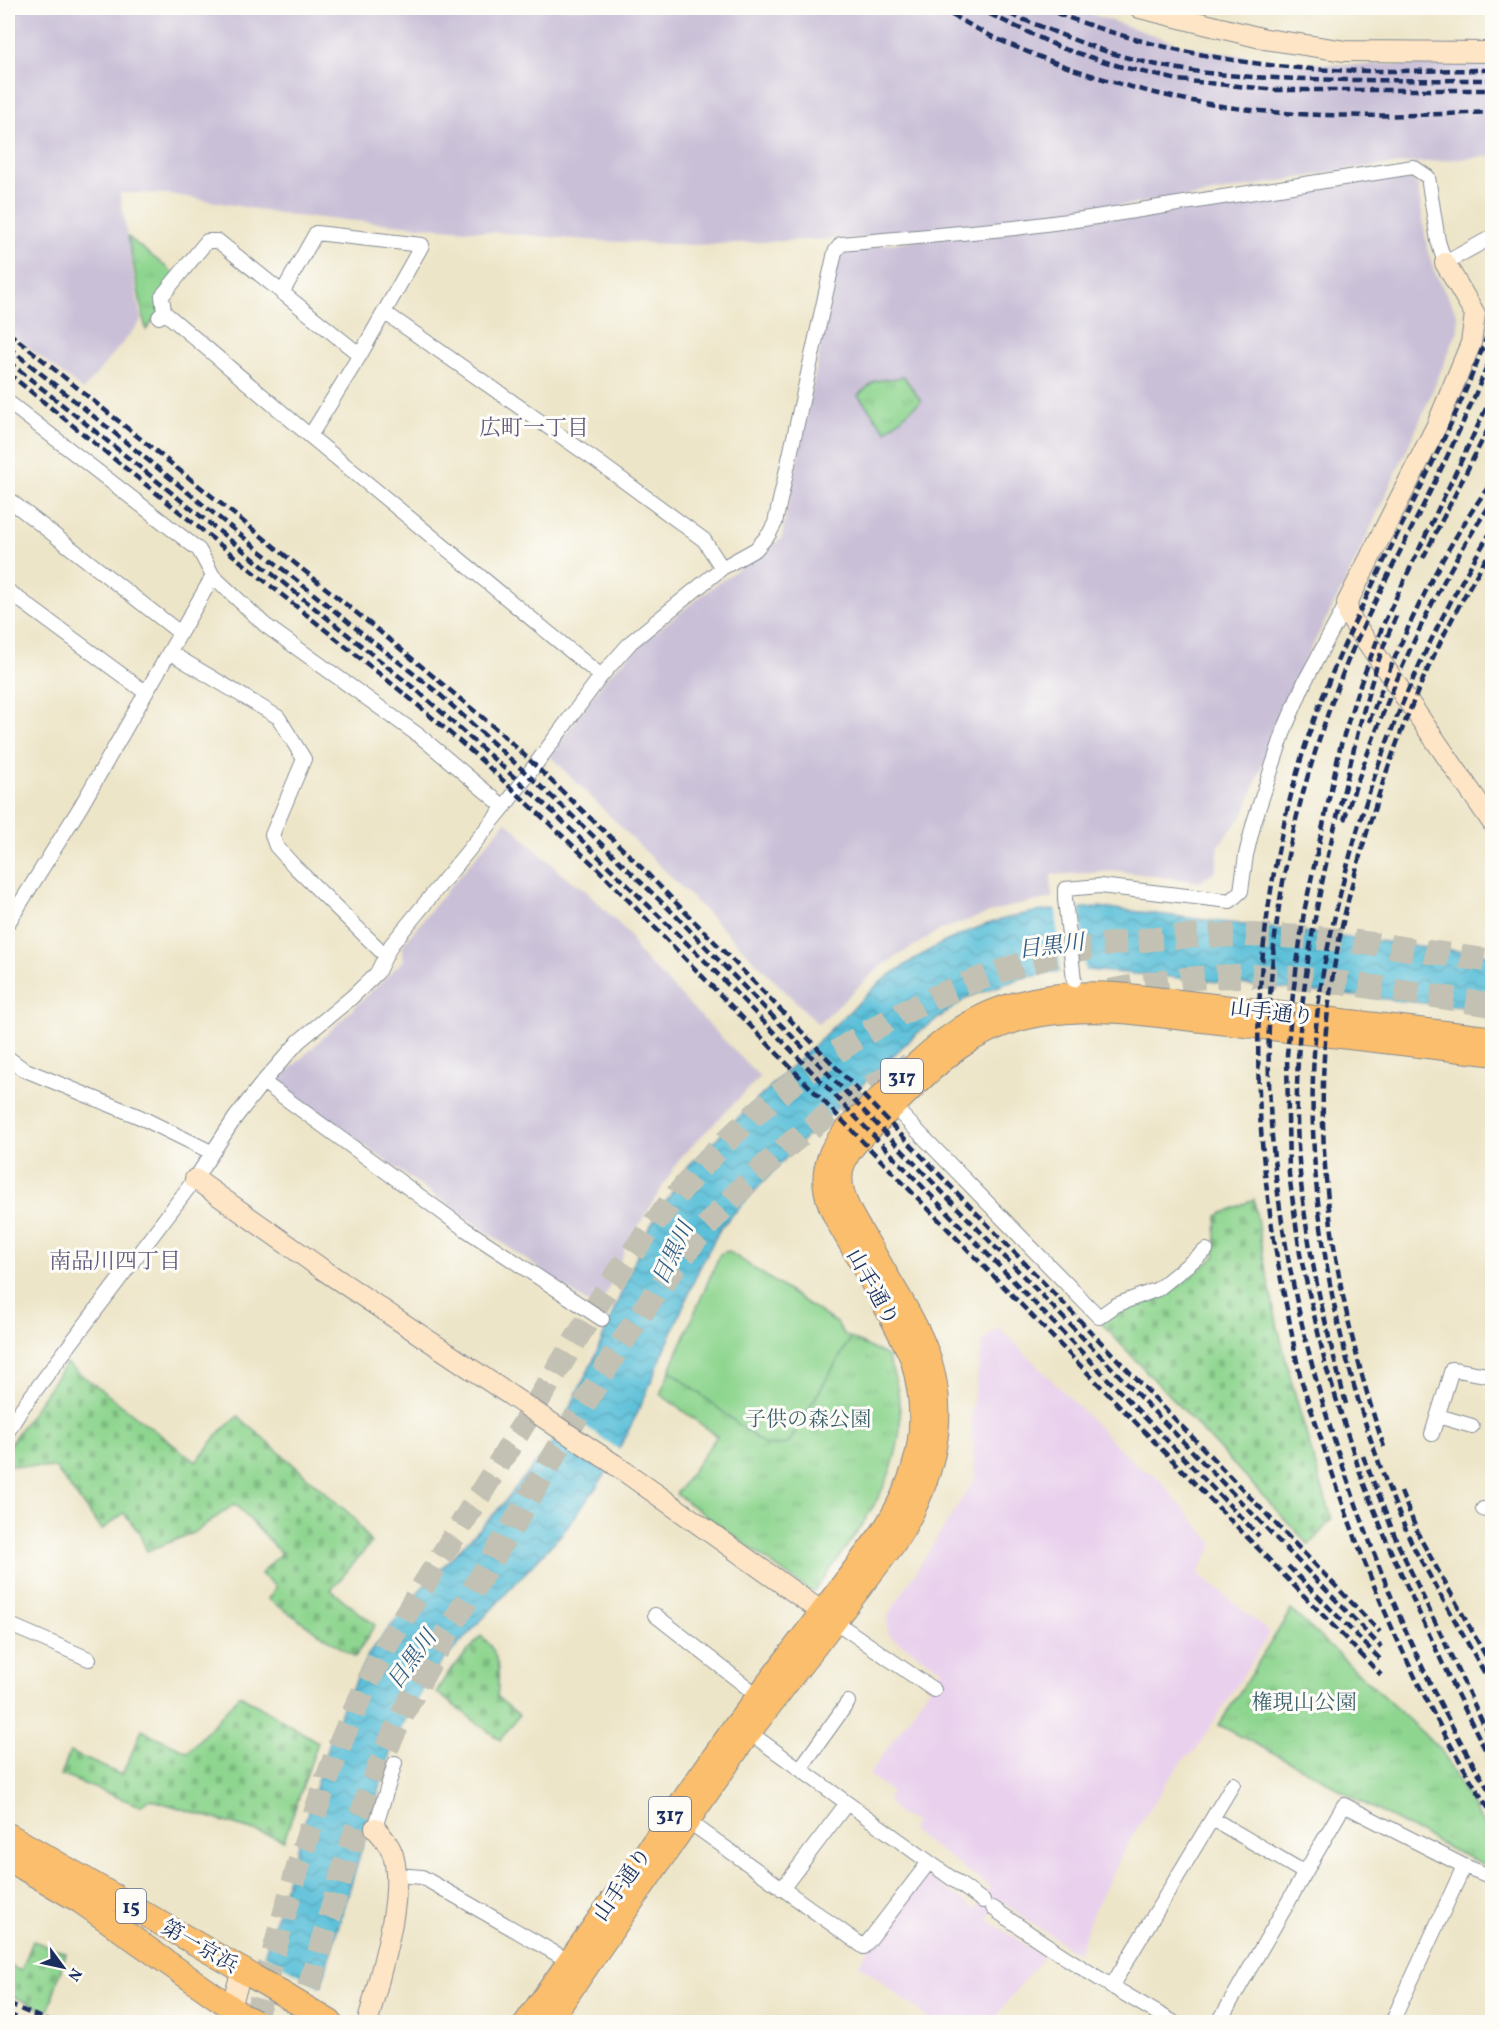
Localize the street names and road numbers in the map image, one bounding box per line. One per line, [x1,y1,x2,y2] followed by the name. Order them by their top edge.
[1228,994,1315,1033] street label: 山手通り
[881,1059,923,1093] road number: 317
[839,1244,905,1331] street label: 山手通り
[649,1797,691,1831] road number: 317
[587,1842,659,1928] street label: 山手通り
[116,1889,146,1923] road number: 15
[156,1914,243,1981] street label: 第一京浜

